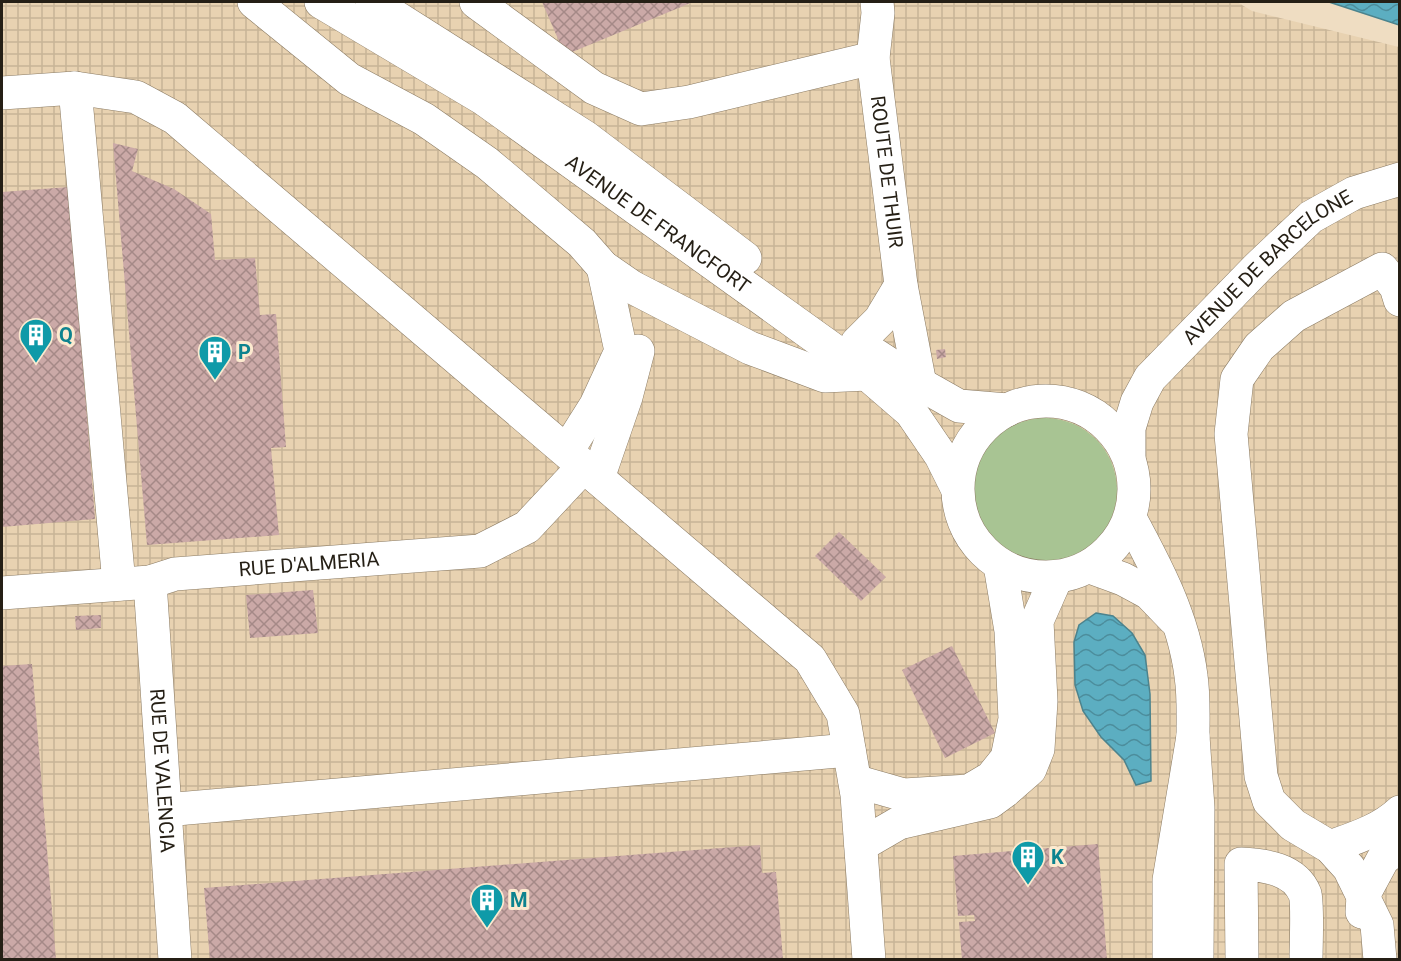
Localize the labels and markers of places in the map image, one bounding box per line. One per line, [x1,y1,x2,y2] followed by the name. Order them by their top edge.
[18,317,54,364] building icon: Q
[59,323,73,347] place label: Q
[197,334,233,381] building icon: P
[238,340,251,364] place label: P
[1010,839,1046,886] building icon: K
[1051,845,1064,869] place label: K
[469,882,505,929] building icon: M
[510,888,528,912] place label: M

